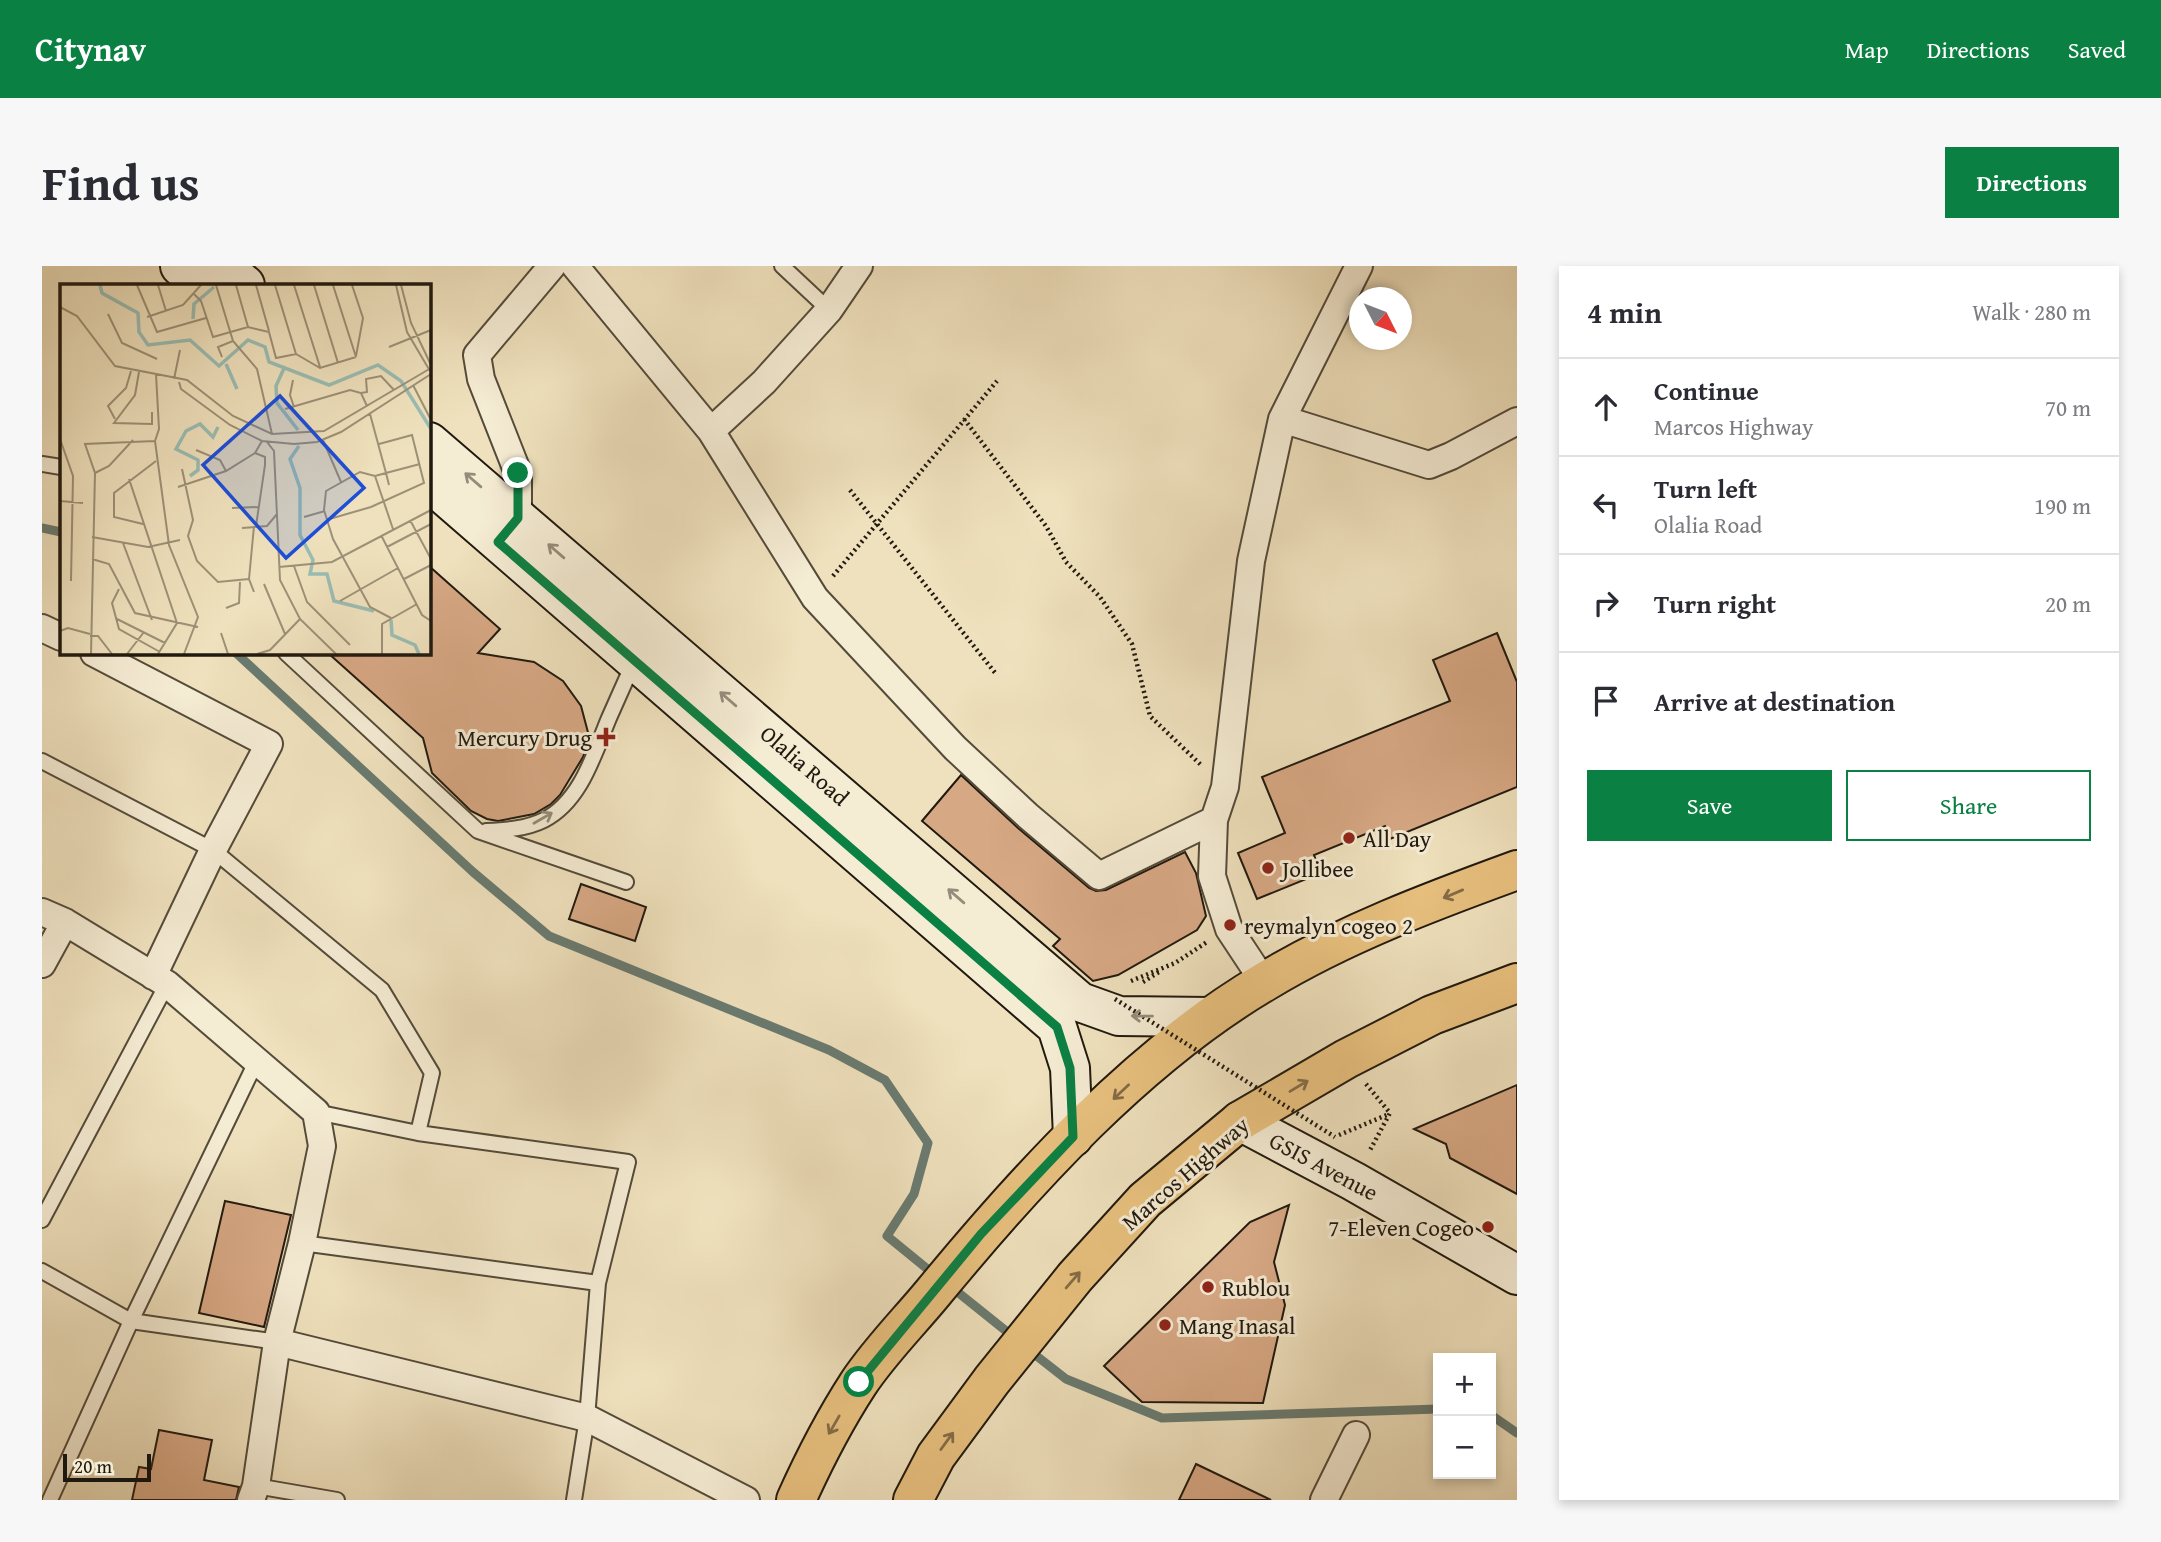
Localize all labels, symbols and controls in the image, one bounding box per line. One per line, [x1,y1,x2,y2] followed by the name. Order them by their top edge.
[35,25,146,73] text: Citynav
[1845,32,1889,67] text: Map
[1927,32,2030,67] text: Directions
[2068,32,2126,67] text: Saved
[42,146,200,218] text: Find us
[1945,147,2119,218] button: Directions
[60,284,430,654] inset map
[1349,287,1412,350] north arrow
[1587,290,1662,334] text: 4 min
[1972,295,2091,328] text: Walk · 280 m
[1654,371,1759,410] text: Continue
[1587,388,1625,426] icon: ahead
[2045,391,2091,424] text: 70 m
[1654,410,1813,443] text: Marcos Highway
[502,457,533,488] route end
[1654,469,1757,508] text: Turn left
[465,472,483,488] one-way arrow
[1587,486,1625,524] icon: left
[2034,489,2091,522] text: 190 m
[1654,508,1762,541] text: Olalia Road
[547,543,565,559] one-way arrow
[1587,584,1625,622] icon: right
[1654,584,1776,623] text: Turn right
[2045,587,2091,620] text: 20 m
[1587,682,1625,720] icon: arrive
[1654,682,1895,721] text: Arrive at destination
[719,691,737,707] one-way arrow
[753,717,857,813] street label: Olalia Road
[457,721,593,754] place label: Mercury Drug
[598,729,614,745] marker: Mercury Drug
[1587,770,1832,841] button: Save
[1846,770,2091,841] button: Share
[533,811,553,825] one-way arrow
[1363,822,1432,855] place label: All Day
[1341,830,1357,846] marker: All Day
[1279,852,1354,885] place label: Jollibee
[1260,860,1276,876] marker: Jollibee
[947,888,965,904] one-way arrow
[1443,888,1465,901] one-way arrow
[1244,909,1413,942] place label: reymalyn cogeo 2
[1222,917,1238,933] marker: reymalyn cogeo 2
[1131,1009,1154,1023] one-way arrow
[1289,1079,1309,1093] one-way arrow
[1113,1084,1130,1101] one-way arrow
[1114,1108,1256,1238] street label: Marcos Highway
[1264,1124,1384,1208] street label: GSIS Avenue
[1328,1211,1474,1244] place label: 7-Eleven Cogeo
[1480,1219,1496,1235] marker: 7-Eleven Cogeo
[1065,1271,1081,1289] one-way arrow
[1222,1271,1291,1304] place label: Rublou
[1200,1279,1216,1295] marker: Rublou
[1179,1309,1295,1342] place label: Mang Inasal
[1157,1317,1173,1333] marker: Mang Inasal
[1433,1353,1496,1479] map controls
[1433,1353,1496,1416] button: +
[843,1366,874,1397] route start
[826,1415,840,1435] one-way arrow
[1433,1416,1496,1479] button: −
[940,1432,955,1451] one-way arrow
[63,1451,150,1483] scale bar
[74,1452,112,1480] text: 20 m

